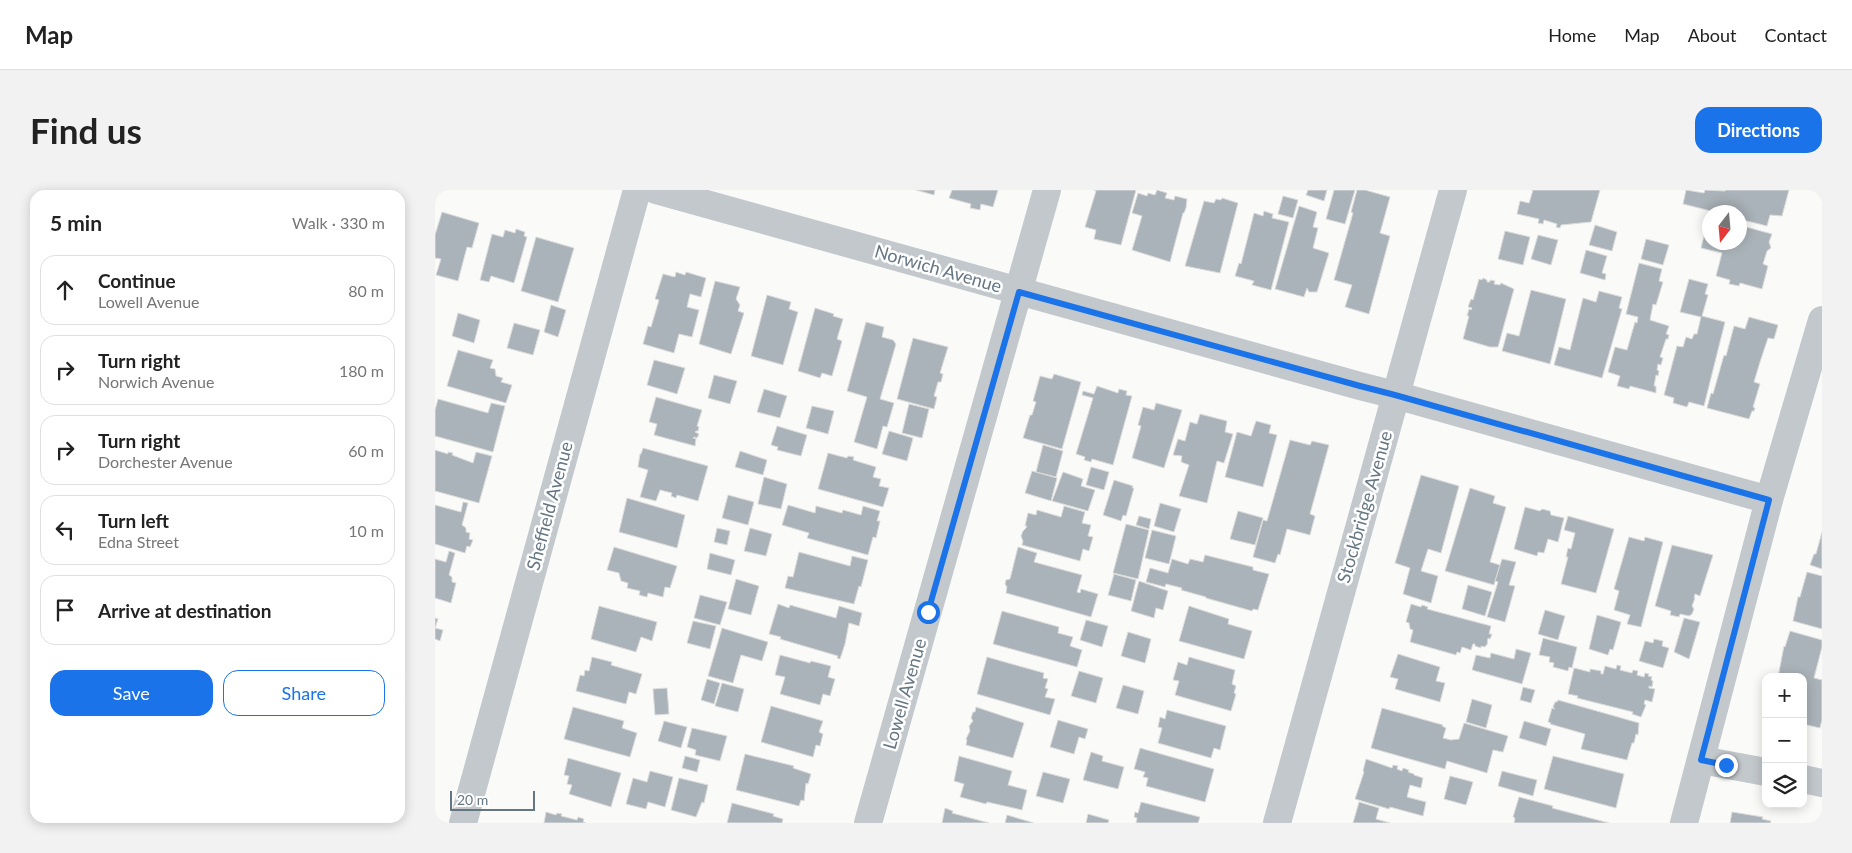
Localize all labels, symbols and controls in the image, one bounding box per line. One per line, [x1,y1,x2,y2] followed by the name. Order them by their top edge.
[25,20,73,49] text: Map
[1548,24,1596,46] text: Home
[1624,24,1660,46] text: Map
[1688,24,1737,46] text: About
[1765,24,1827,46] text: Contact
[1695,107,1822,153] button: Directions
[30,109,142,151] text: Find us
[1702,205,1747,250] north arrow
[50,210,102,235] text: 5 min
[292,213,385,232] text: Walk · 330 m
[872,239,1004,297] street label: Norwich Avenue
[98,269,176,292] text: Continue
[51,276,79,304] icon: ahead
[348,281,384,300] text: 80 m
[98,292,200,311] text: Lowell Avenue
[98,349,180,372] text: Turn right
[51,356,79,384] icon: right
[339,361,384,380] text: 180 m
[98,372,214,391] text: Norwich Avenue
[1332,428,1396,585] street label: Stockbridge Avenue
[98,429,180,452] text: Turn right
[51,436,79,464] icon: right
[521,439,577,573] street label: Sheffield Avenue
[348,441,384,460] text: 60 m
[98,452,233,471] text: Dorchester Avenue
[98,509,169,532] text: Turn left
[51,516,79,544] icon: left
[348,521,384,540] text: 10 m
[98,532,179,551] text: Edna Street
[51,596,79,624] icon: arrive
[98,599,271,622] text: Arrive at destination
[917,601,940,624] route start
[878,636,930,752] street label: Lowell Avenue
[50,670,213,716] button: Save
[223,670,385,716] button: Share
[1762,673,1807,808] map controls
[1762,673,1807,718] button: +
[1762,718,1807,763] button: −
[1715,754,1738,777] route end
[1762,763,1807,808] button: layers
[450,788,535,811] scale bar
[457,791,488,808] text: 20 m

